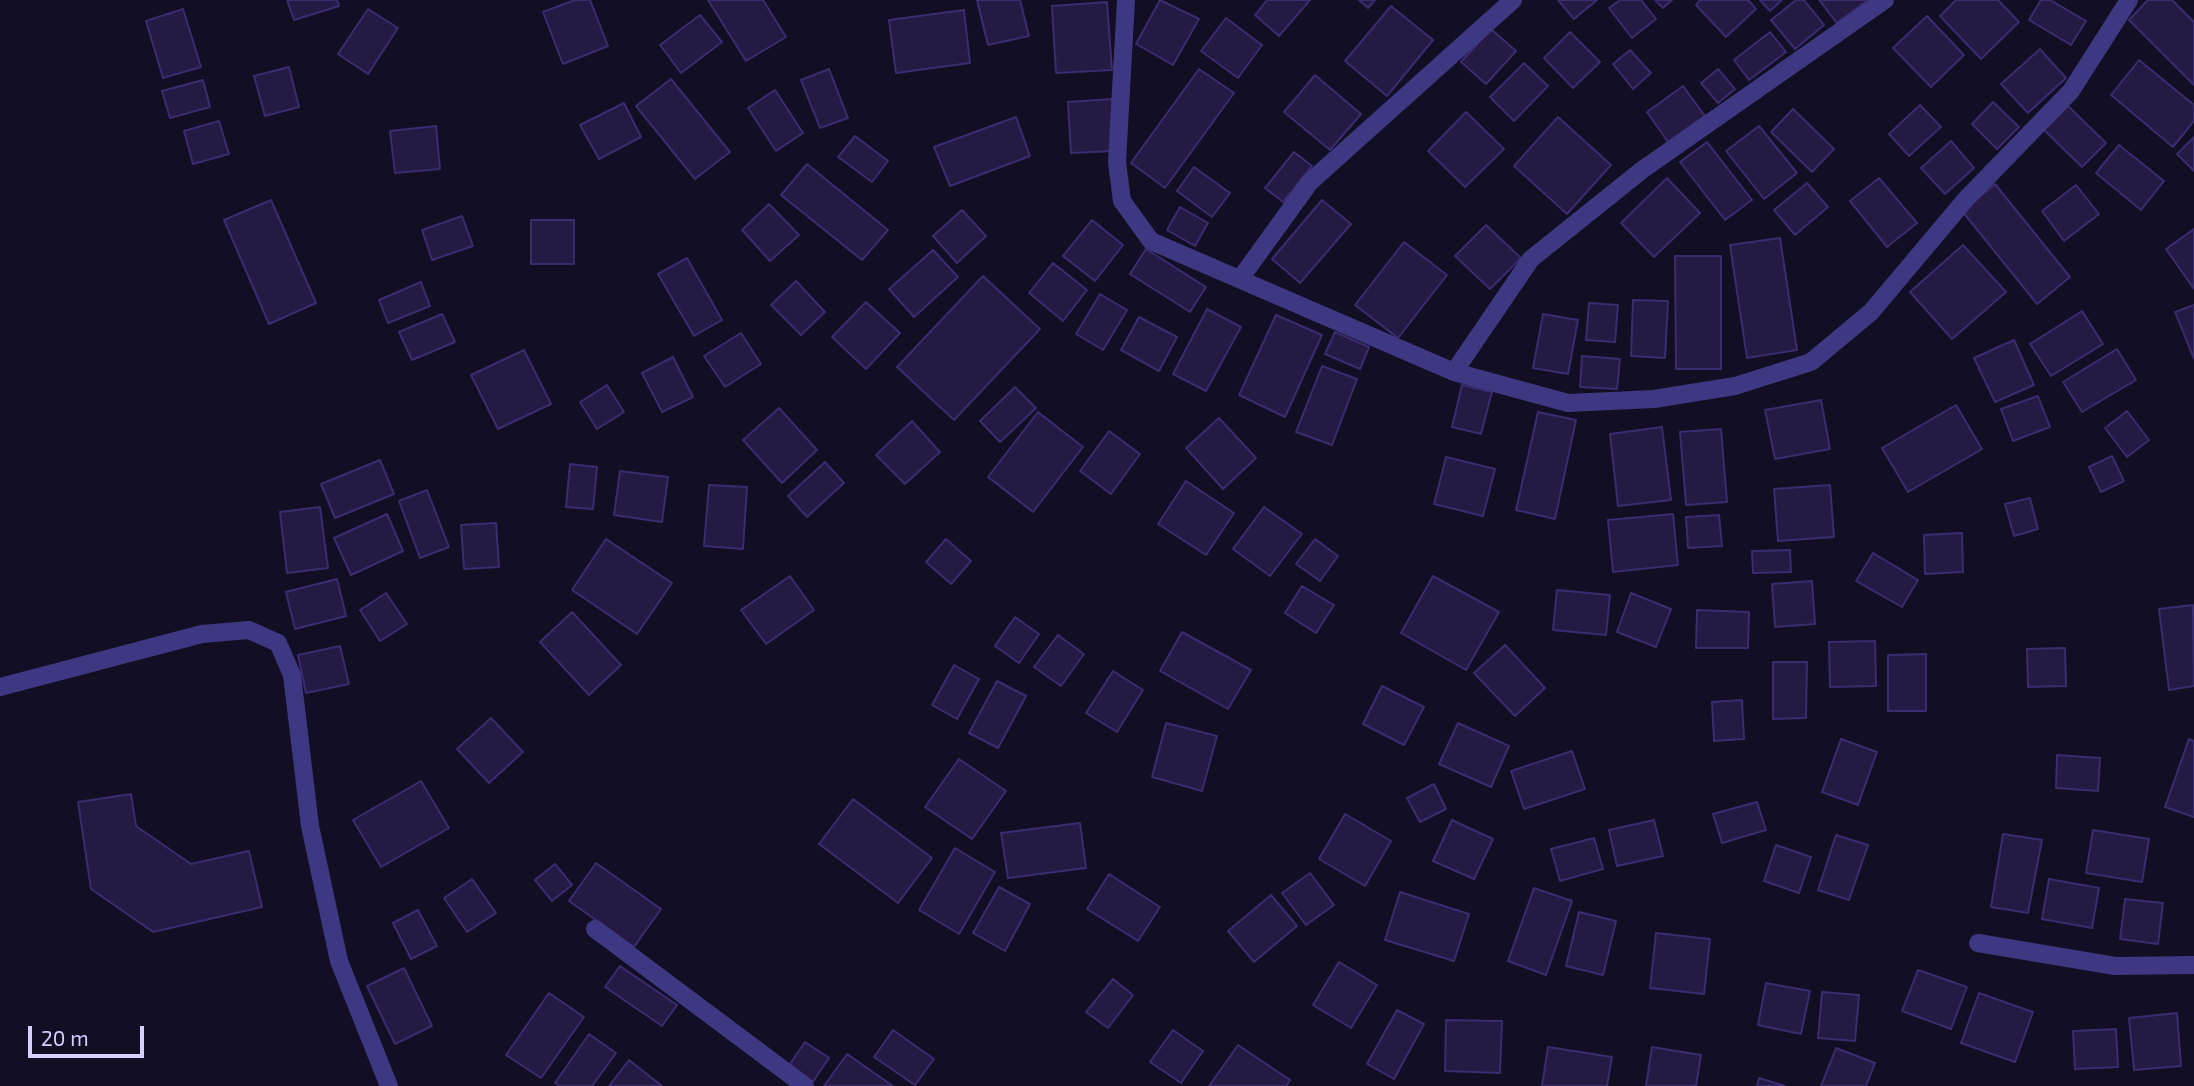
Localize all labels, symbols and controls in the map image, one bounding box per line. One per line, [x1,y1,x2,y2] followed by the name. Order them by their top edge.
[32,1012,147,1056] scale bar
[41,1025,89,1050] text: 20 m

